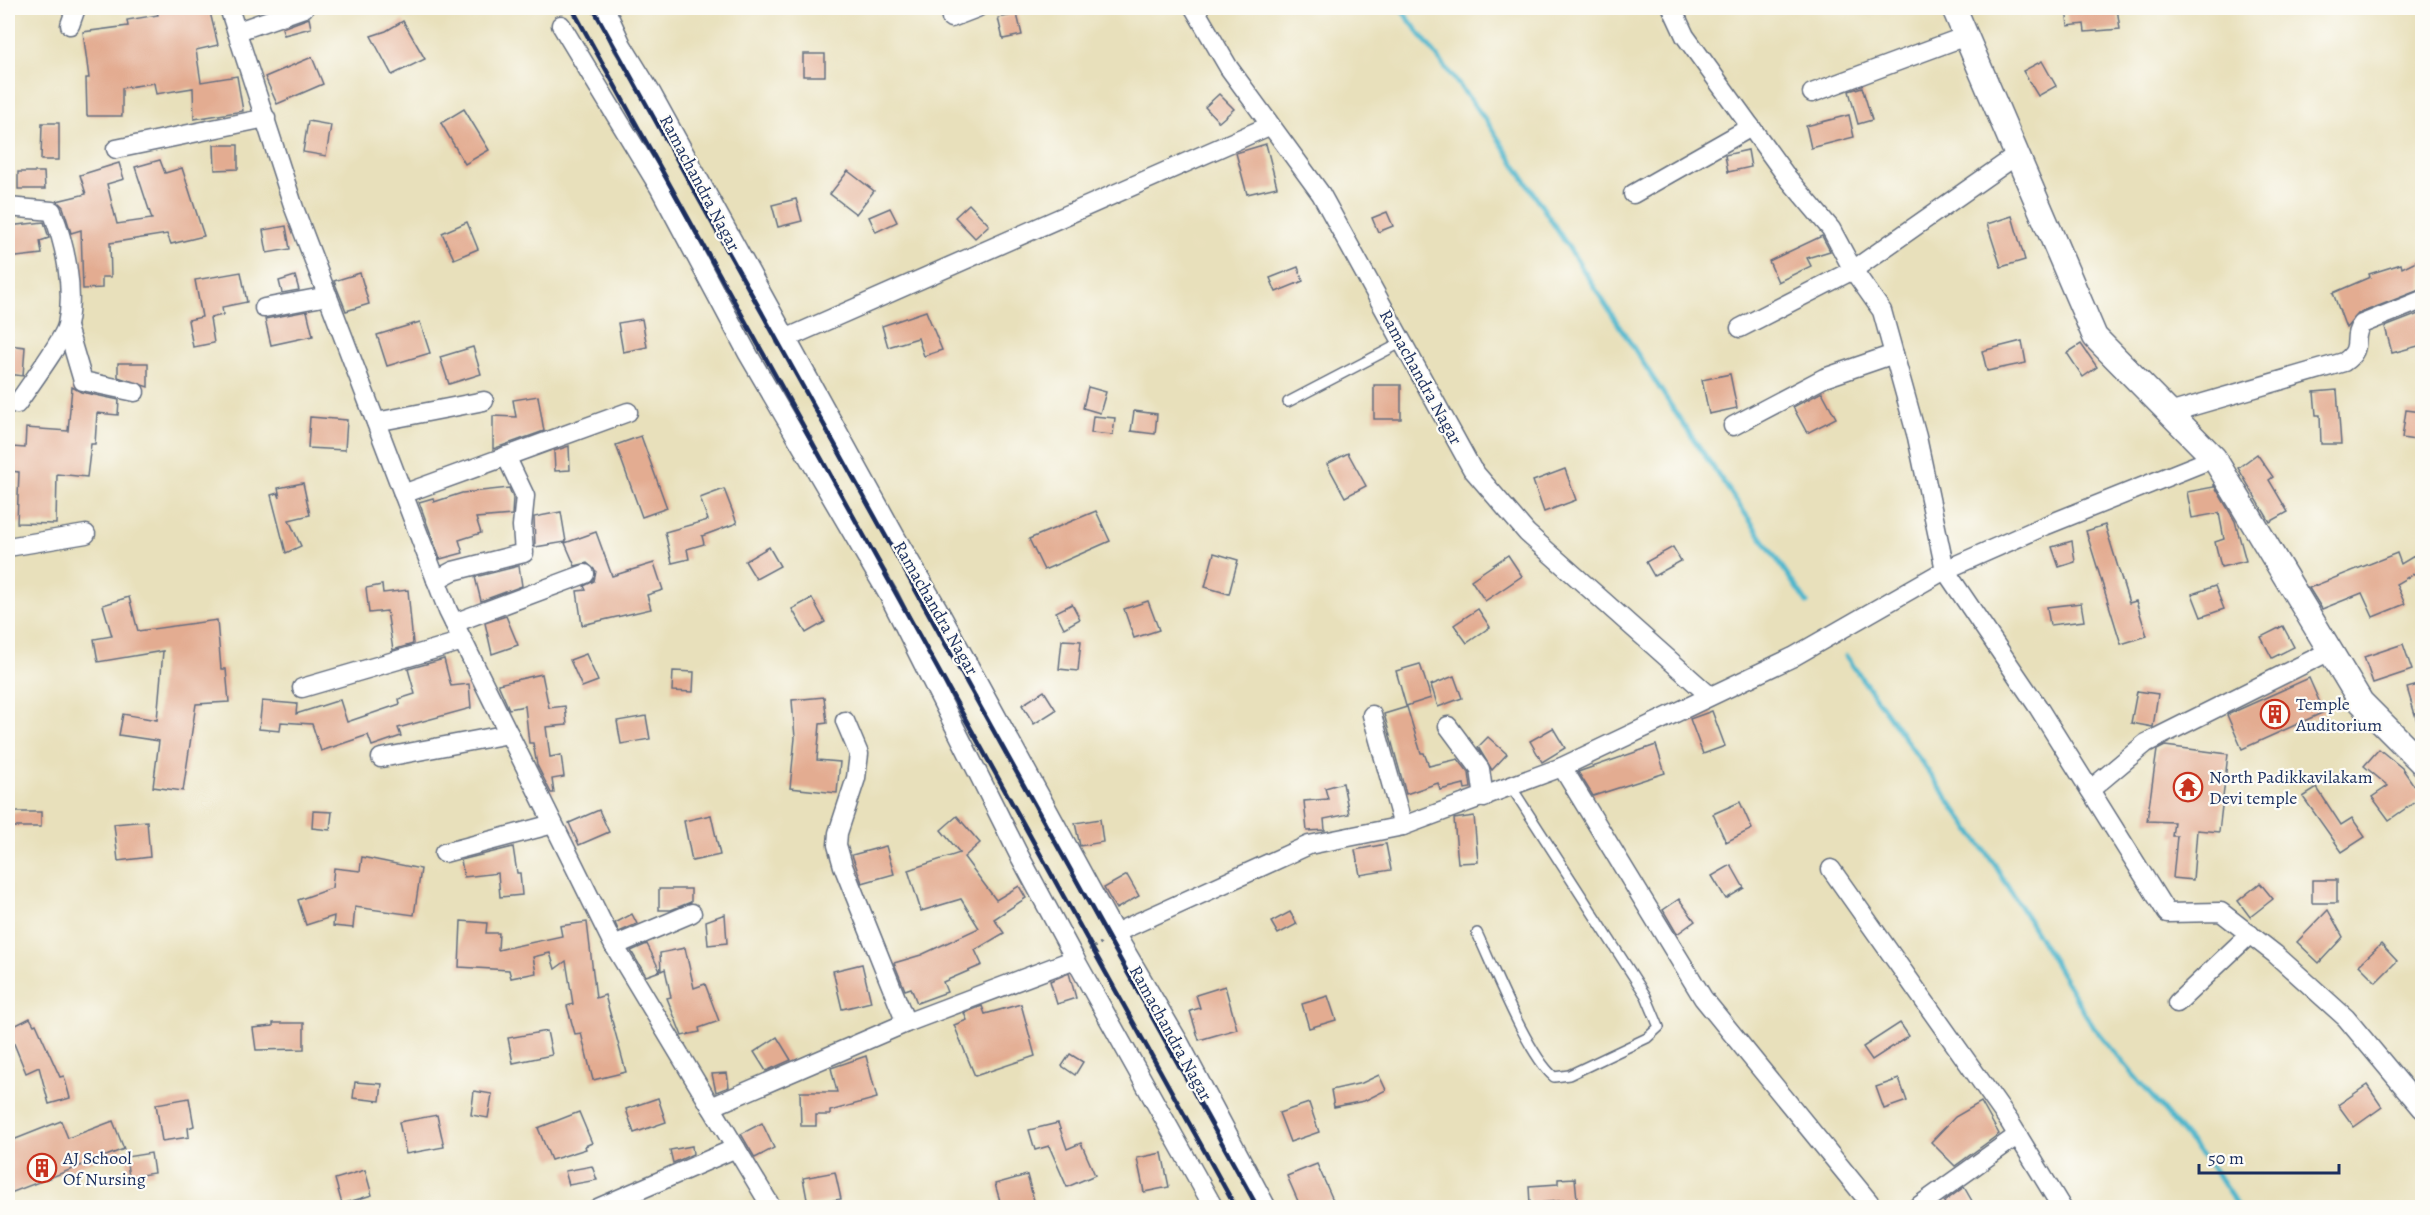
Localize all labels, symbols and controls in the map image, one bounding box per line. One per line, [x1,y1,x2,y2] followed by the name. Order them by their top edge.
[654,111,746,255] street label: Ramachandra Nagar
[1374,305,1468,449] street label: Ramachandra Nagar
[888,537,984,680] street label: Ramachandra Nagar
[2295,692,2382,737] place label: Temple Auditorium
[2259,698,2291,730] building icon: Temple Auditorium
[2209,765,2373,810] place label: North Padikkavilakam Devi temple
[2172,771,2204,803] temple icon: North Padikkavilakam Devi temple
[1124,961,1218,1105] street label: Ramachandra Nagar
[2199,1137,2338,1175] scale bar
[62,1146,146,1191] place label: AJ School Of Nursing
[2208,1146,2244,1170] text: 50 m
[26,1152,58,1184] building icon: AJ School Of Nursing

